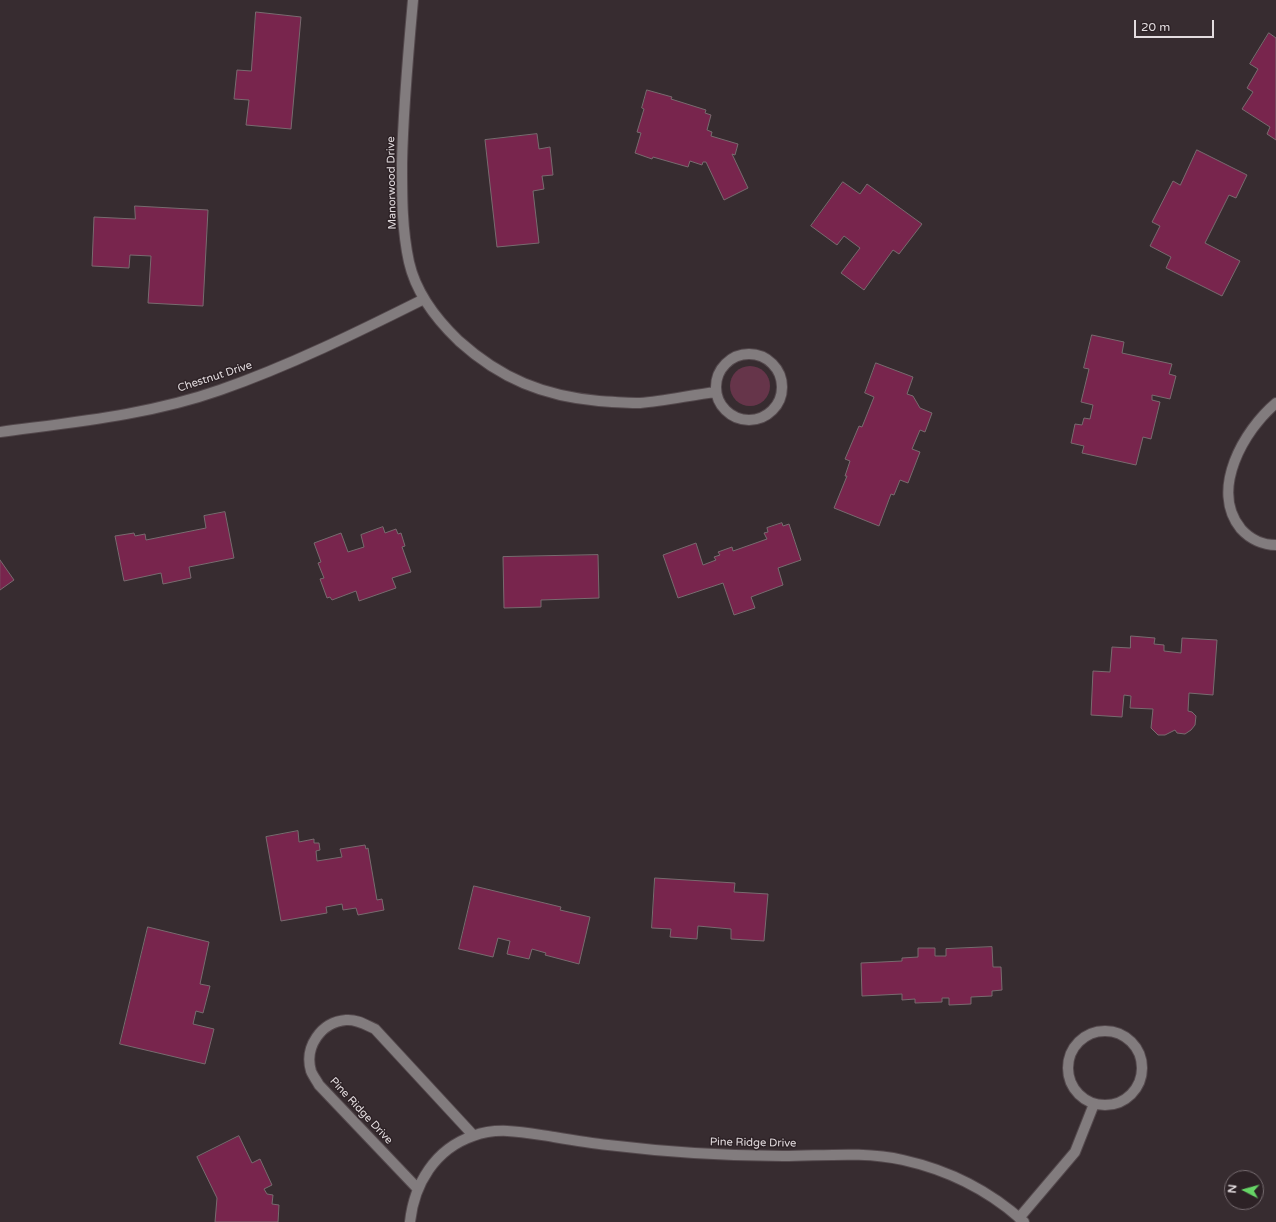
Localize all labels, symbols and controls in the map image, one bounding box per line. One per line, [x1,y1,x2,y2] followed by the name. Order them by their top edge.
[1136,12,1216,38] scale bar
[1141,20,1170,34] text: 20 m
[385,136,399,230] street label: Manorwood Drive
[176,359,254,395] street label: Chestnut Drive
[327,1075,395,1147] street label: Pine Ridge Drive
[710,1136,796,1150] street label: Pine Ridge Drive
[1224,1170,1264,1210] north arrow
[1226,1184,1239,1194] text: N

